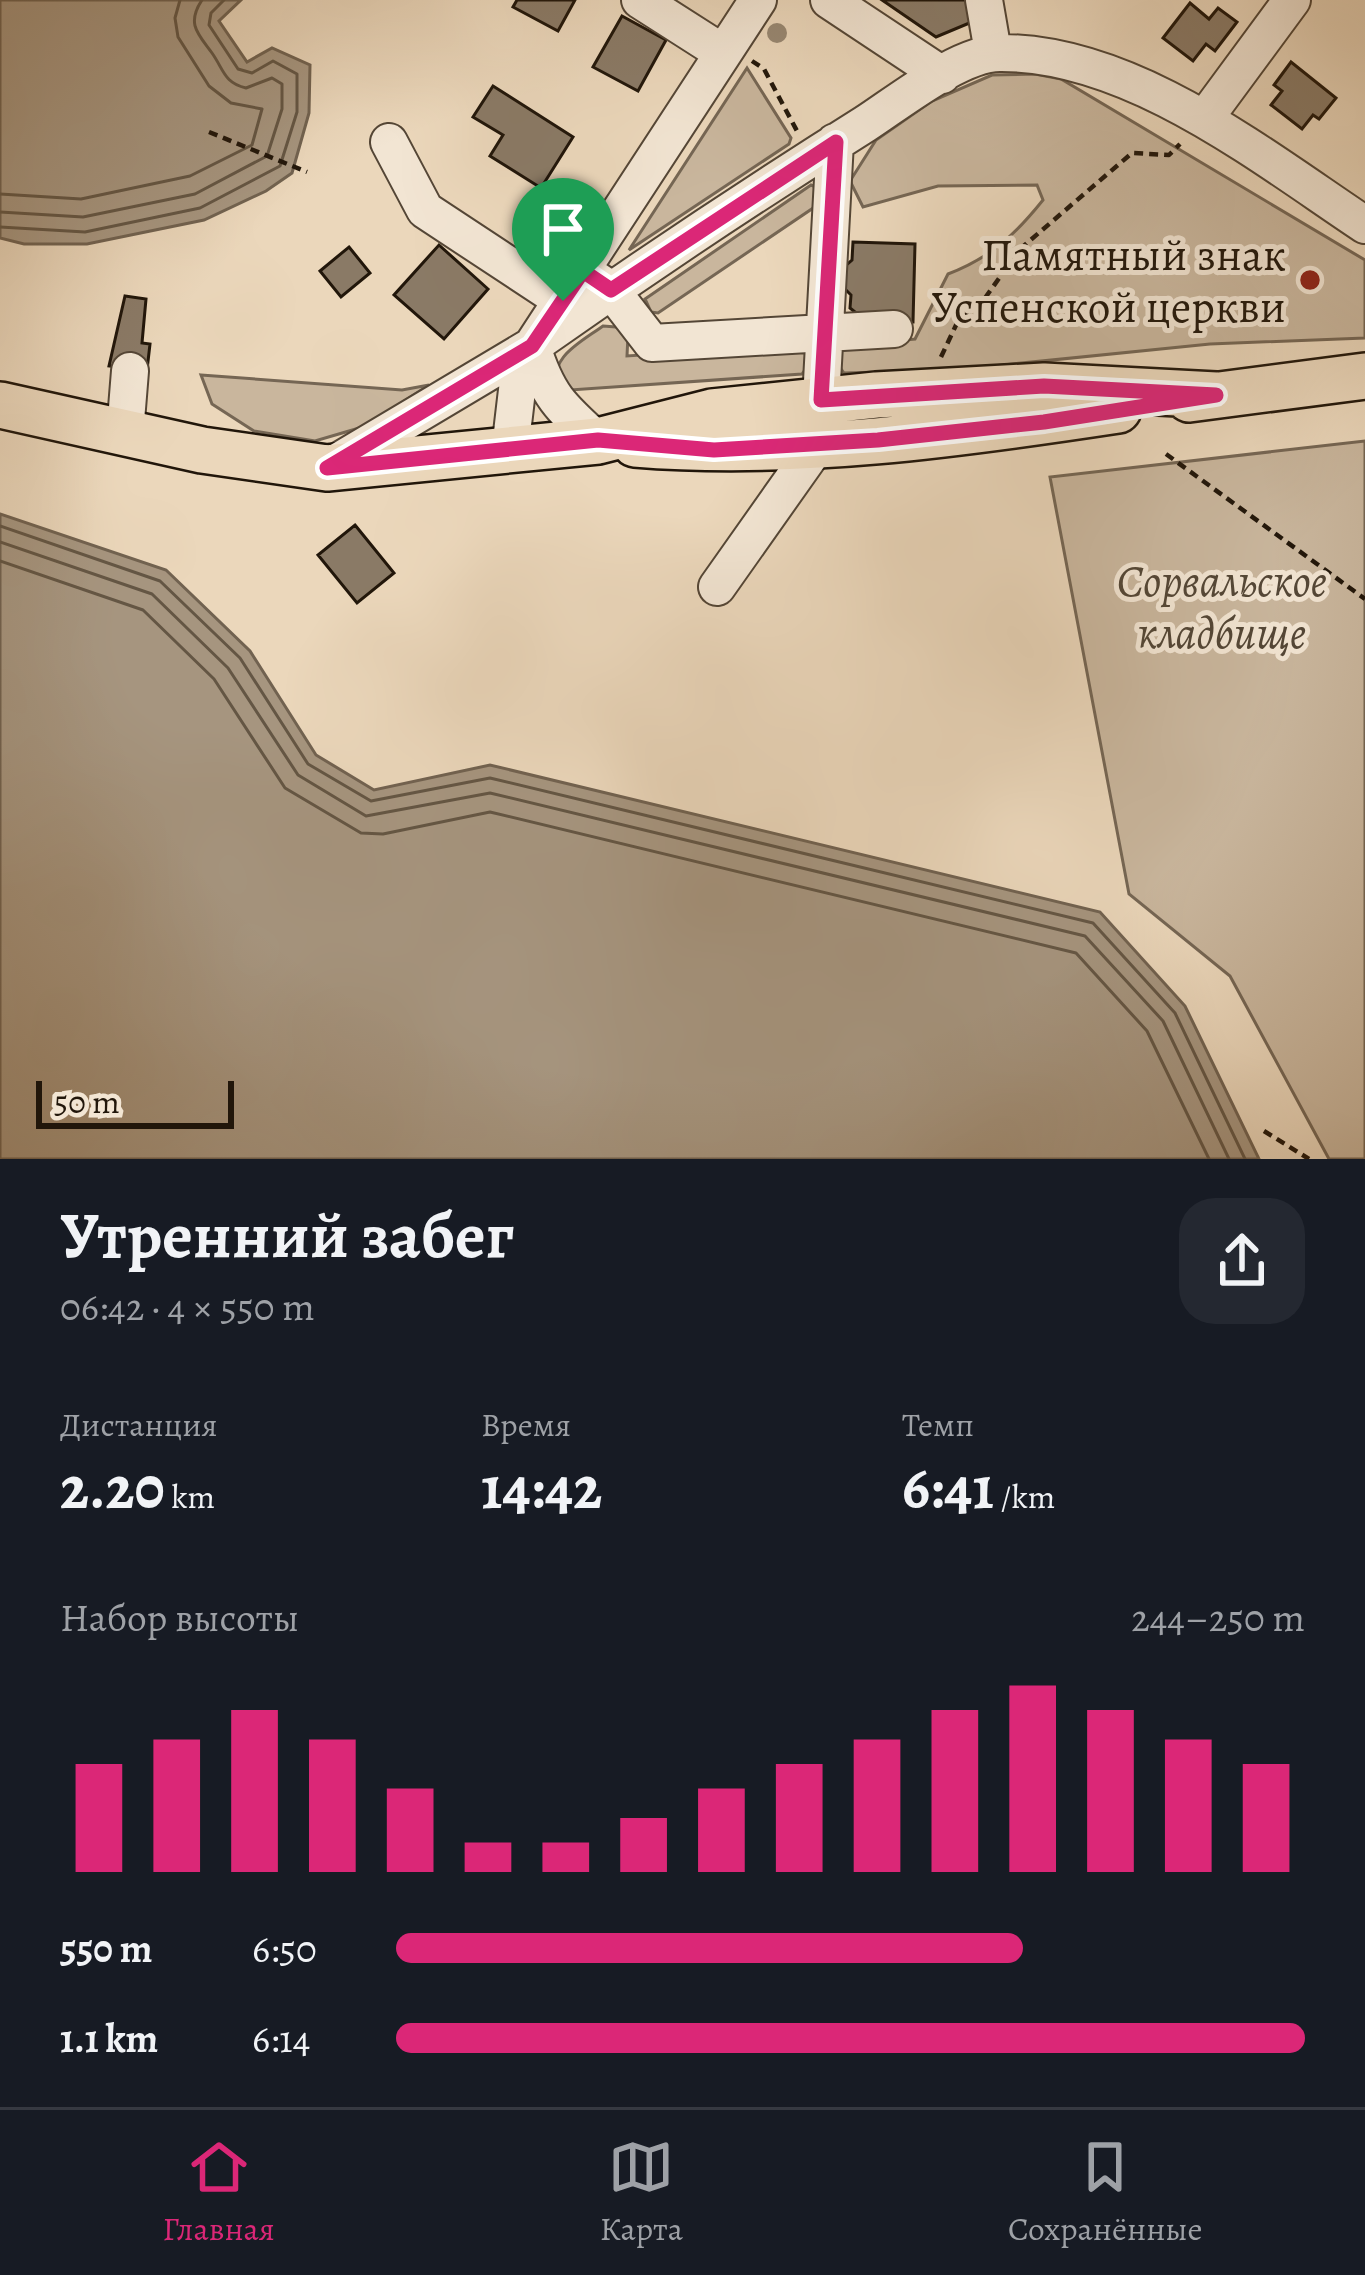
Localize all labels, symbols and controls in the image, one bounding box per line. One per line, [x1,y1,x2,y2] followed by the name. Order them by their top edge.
[512,178,614,301] pin
[530,196,596,262] icon: arrive
[931,224,1286,338] place label: Памятный знак Успенской церкви
[1297,267,1323,293] marker: Памятный знак Успенской церкви
[1117,550,1327,664] park label: Сорвальское кладбище
[36,1075,234,1128] scale bar
[54,1079,120,1124] text: 50 m
[60,1190,514,1280] text: Утренний забег
[1179,1198,1305,1324] button: share
[60,1280,315,1333] text: 06:42 · 4 × 550 m
[60,1402,217,1447] text: Дистанция
[481,1402,571,1447] text: Время
[902,1402,974,1447] text: Темп
[60,1447,165,1529] text: 2.20
[481,1447,602,1529] text: 14:42
[902,1447,994,1529] text: 6:41
[165,1474,215,1519] text: km
[994,1474,1055,1519] text: /km
[60,1591,299,1644] text: Набор высоты
[1131,1591,1305,1644] text: 244–250 m
[60,1922,152,1975] text: 550 m
[252,1922,317,1975] text: 6:50
[60,2012,158,2065] text: 1.1 km
[252,2012,310,2065] text: 6:14
[163,2134,275,2251] tab: Главная
[600,2134,683,2251] tab: Карта
[1008,2134,1203,2251] tab: Сохранённые

